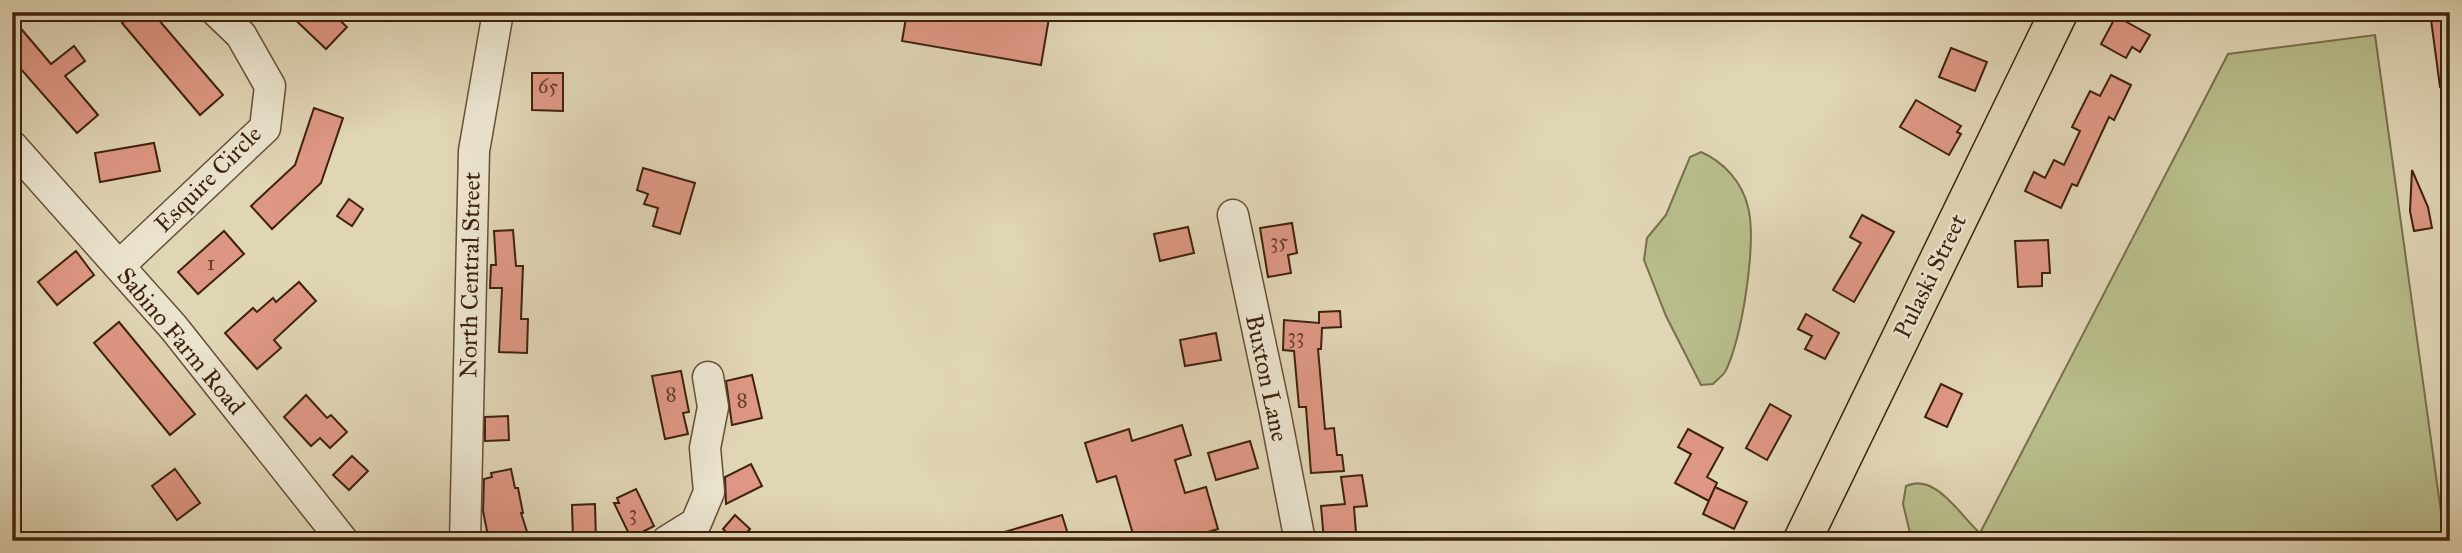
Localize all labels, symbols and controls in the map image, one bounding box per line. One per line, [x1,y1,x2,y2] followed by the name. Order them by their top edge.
[538,73,559,99] house number: 65
[148,119,268,239] street label: Esquire Circle
[453,171,487,378] street label: North Central Street
[1887,209,1973,343] street label: Pulaski Street
[1270,228,1288,254] house number: 35
[207,250,215,276] house number: 1
[111,261,251,421] street label: Sabino Farm Road
[1239,312,1295,444] street label: Buxton Lane
[1288,323,1304,349] house number: 33
[665,381,677,407] house number: 8
[736,387,748,413] house number: 8
[629,500,637,526] house number: 3

